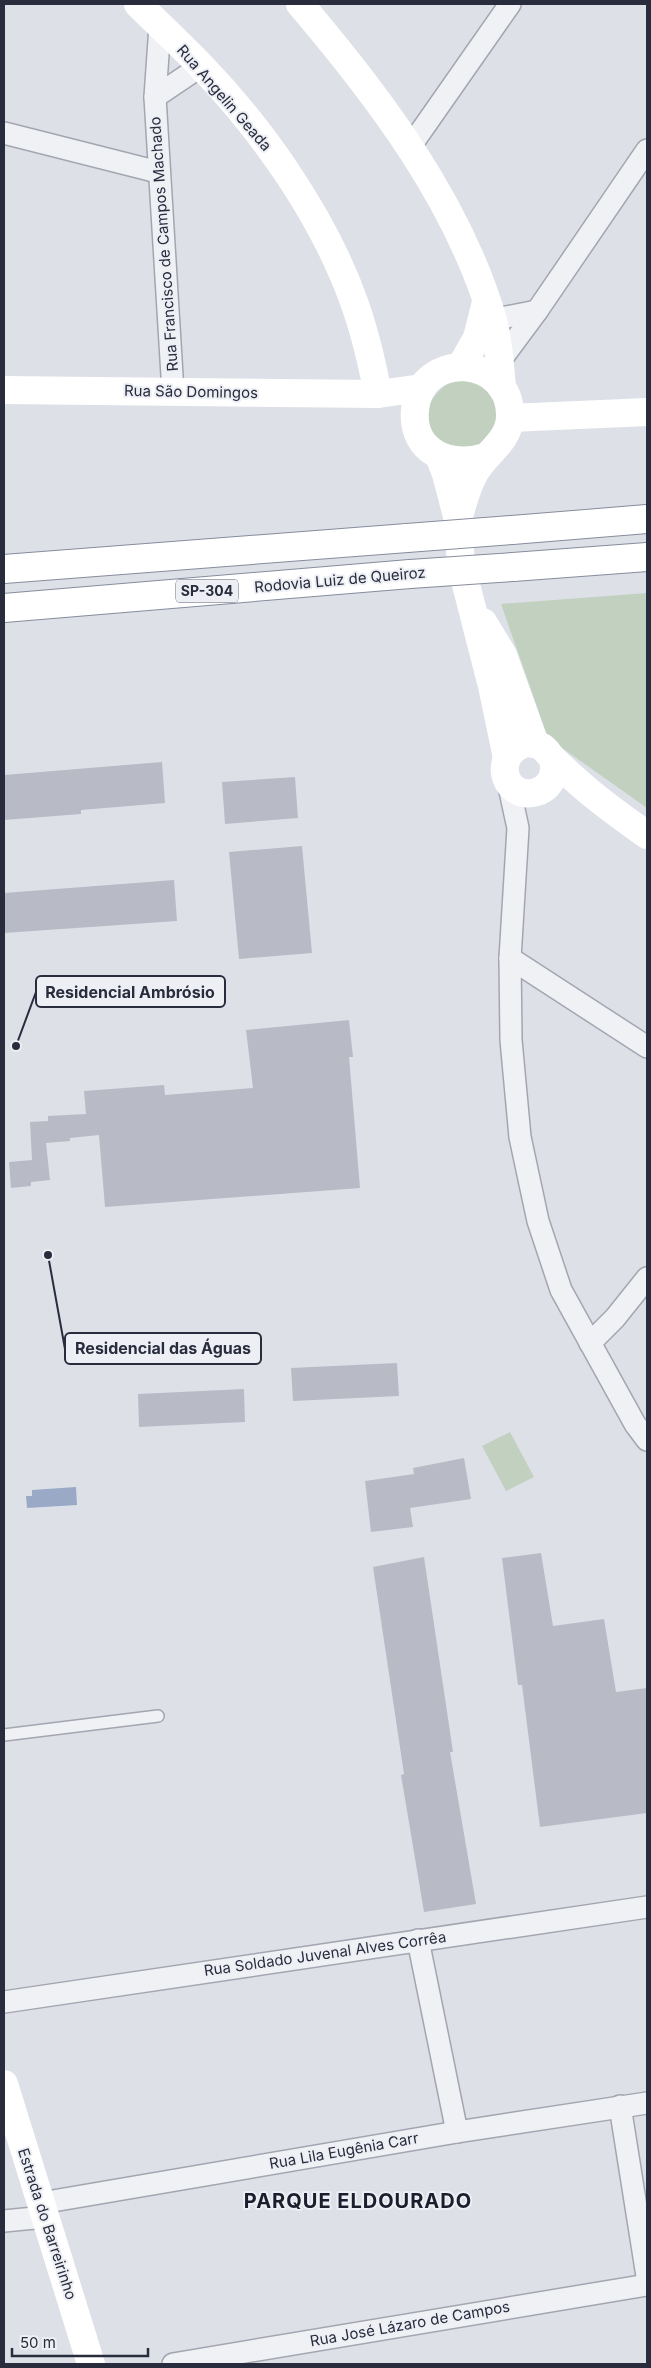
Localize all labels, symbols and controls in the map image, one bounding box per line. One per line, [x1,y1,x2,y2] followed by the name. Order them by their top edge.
[173,41,276,155] street label: Rua Angelin Geada
[145,116,182,372] street label: Rua Francisco de Campos Machado
[124,381,258,402] street label: Rua São Domingos
[254,563,426,596] street label: Rodovia Luiz de Queiroz
[176,580,238,602] road number: SP-304
[36,976,225,1007] callout: Residencial Ambrósio
[45,982,215,1002] text: Residencial Ambrósio
[65,1333,261,1364] callout: Residencial das Águas
[75,1338,251,1358] text: Residencial das Águas
[203,1927,447,1980] street label: Rua Soldado Juvenal Alves Corrêa
[268,2128,420,2173] street label: Rua Lila Eugênia Carr
[14,2146,81,2302] street label: Estrada do Barreirinho
[244,2189,472,2213] district label: PARQUE ELDOURADO
[309,2297,511,2350] street label: Rua José Lázaro de Campos
[12,2326,149,2358] scale bar
[20,2333,56,2352] text: 50 m

